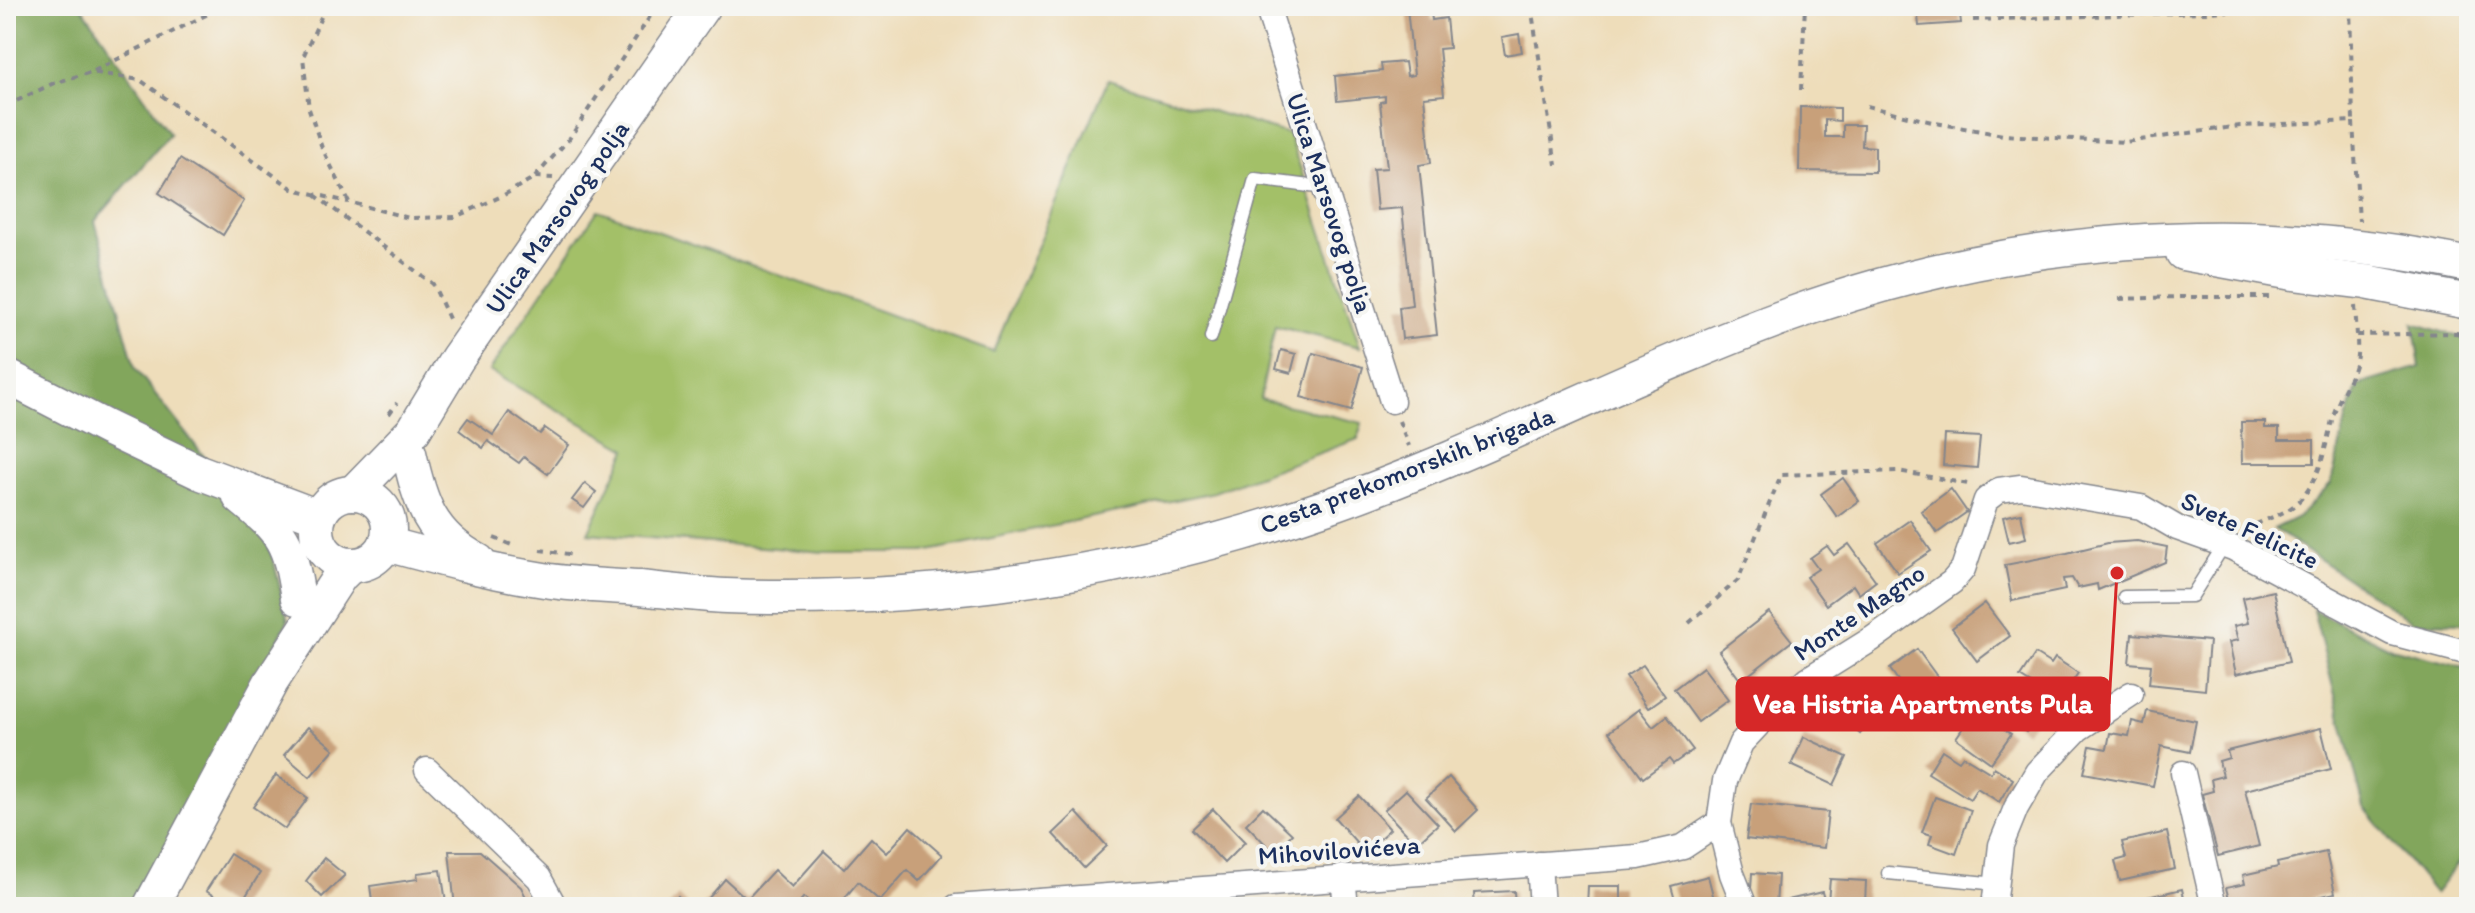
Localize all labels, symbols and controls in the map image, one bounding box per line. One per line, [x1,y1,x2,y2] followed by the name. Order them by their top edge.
[1279,89,1381,318] street label: Ulica Marsovog polja
[478,113,636,320] street label: Ulica Marsovog polja
[1255,399,1559,541] street label: Cesta prekomorskih brigada
[2176,484,2324,576] street label: Svete Felicite
[1787,556,1931,668] street label: Monte Magno
[1737,678,2109,730] callout: Vea Histria Apartments Pula
[1753,686,2093,720] text: Vea Histria Apartments Pula
[1257,828,1422,872] street label: Mihovilovićeva

